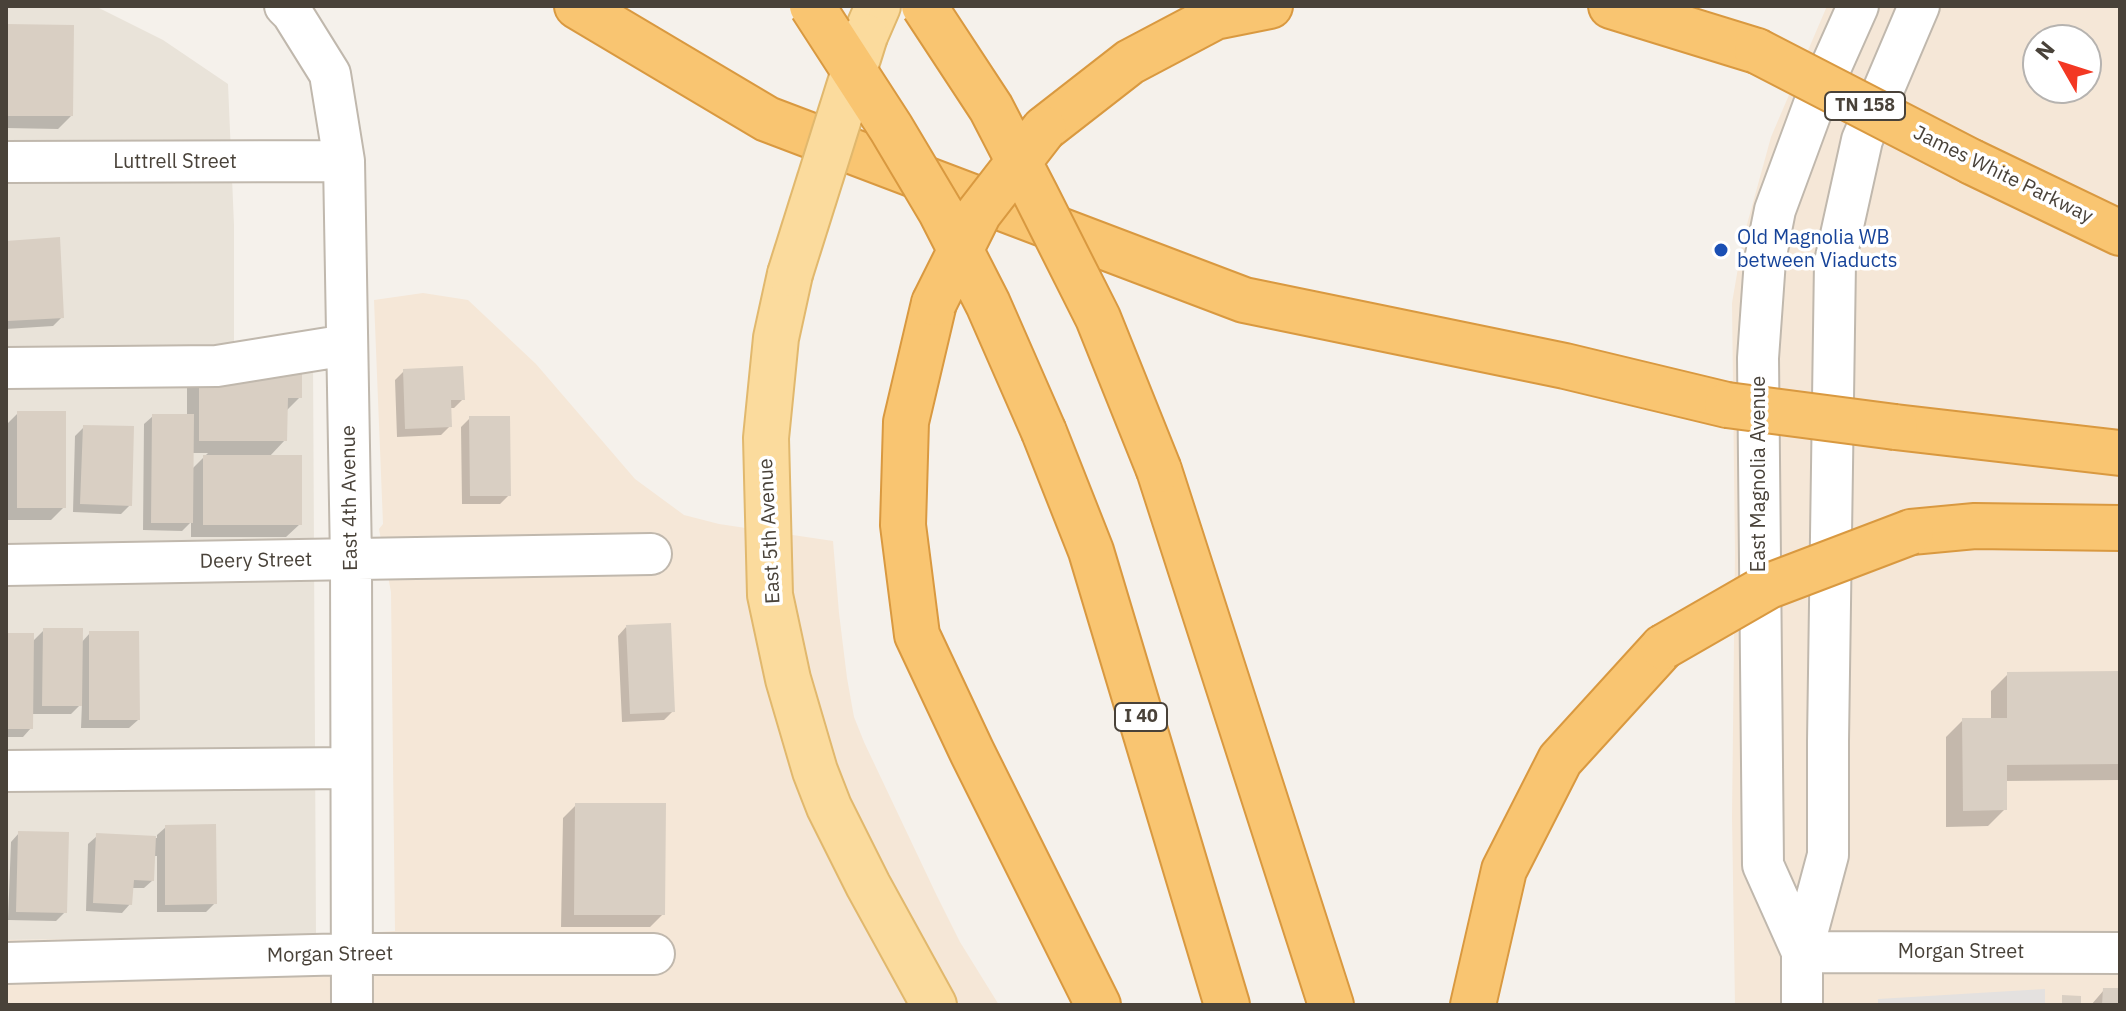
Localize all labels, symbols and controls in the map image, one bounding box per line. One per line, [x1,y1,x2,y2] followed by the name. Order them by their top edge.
[2022,24,2102,104] north arrow
[2028,35,2061,65] text: N
[1825,92,1905,120] road number: TN 158
[1909,121,2097,229] street label: James White Parkway
[113,150,237,174] street label: Luttrell Street
[1737,226,1898,273] place label: Old Magnolia WB between Viaducts
[1712,241,1730,259] marker: Old Magnolia WB between Viaducts
[1747,376,1771,572] street label: East Magnolia Avenue
[337,425,363,571] street label: East 4th Avenue
[754,458,786,604] street label: East 5th Avenue
[200,548,312,574] street label: Deery Street
[1115,703,1167,731] road number: I 40
[1898,940,2024,964] street label: Morgan Street
[267,942,393,968] street label: Morgan Street

